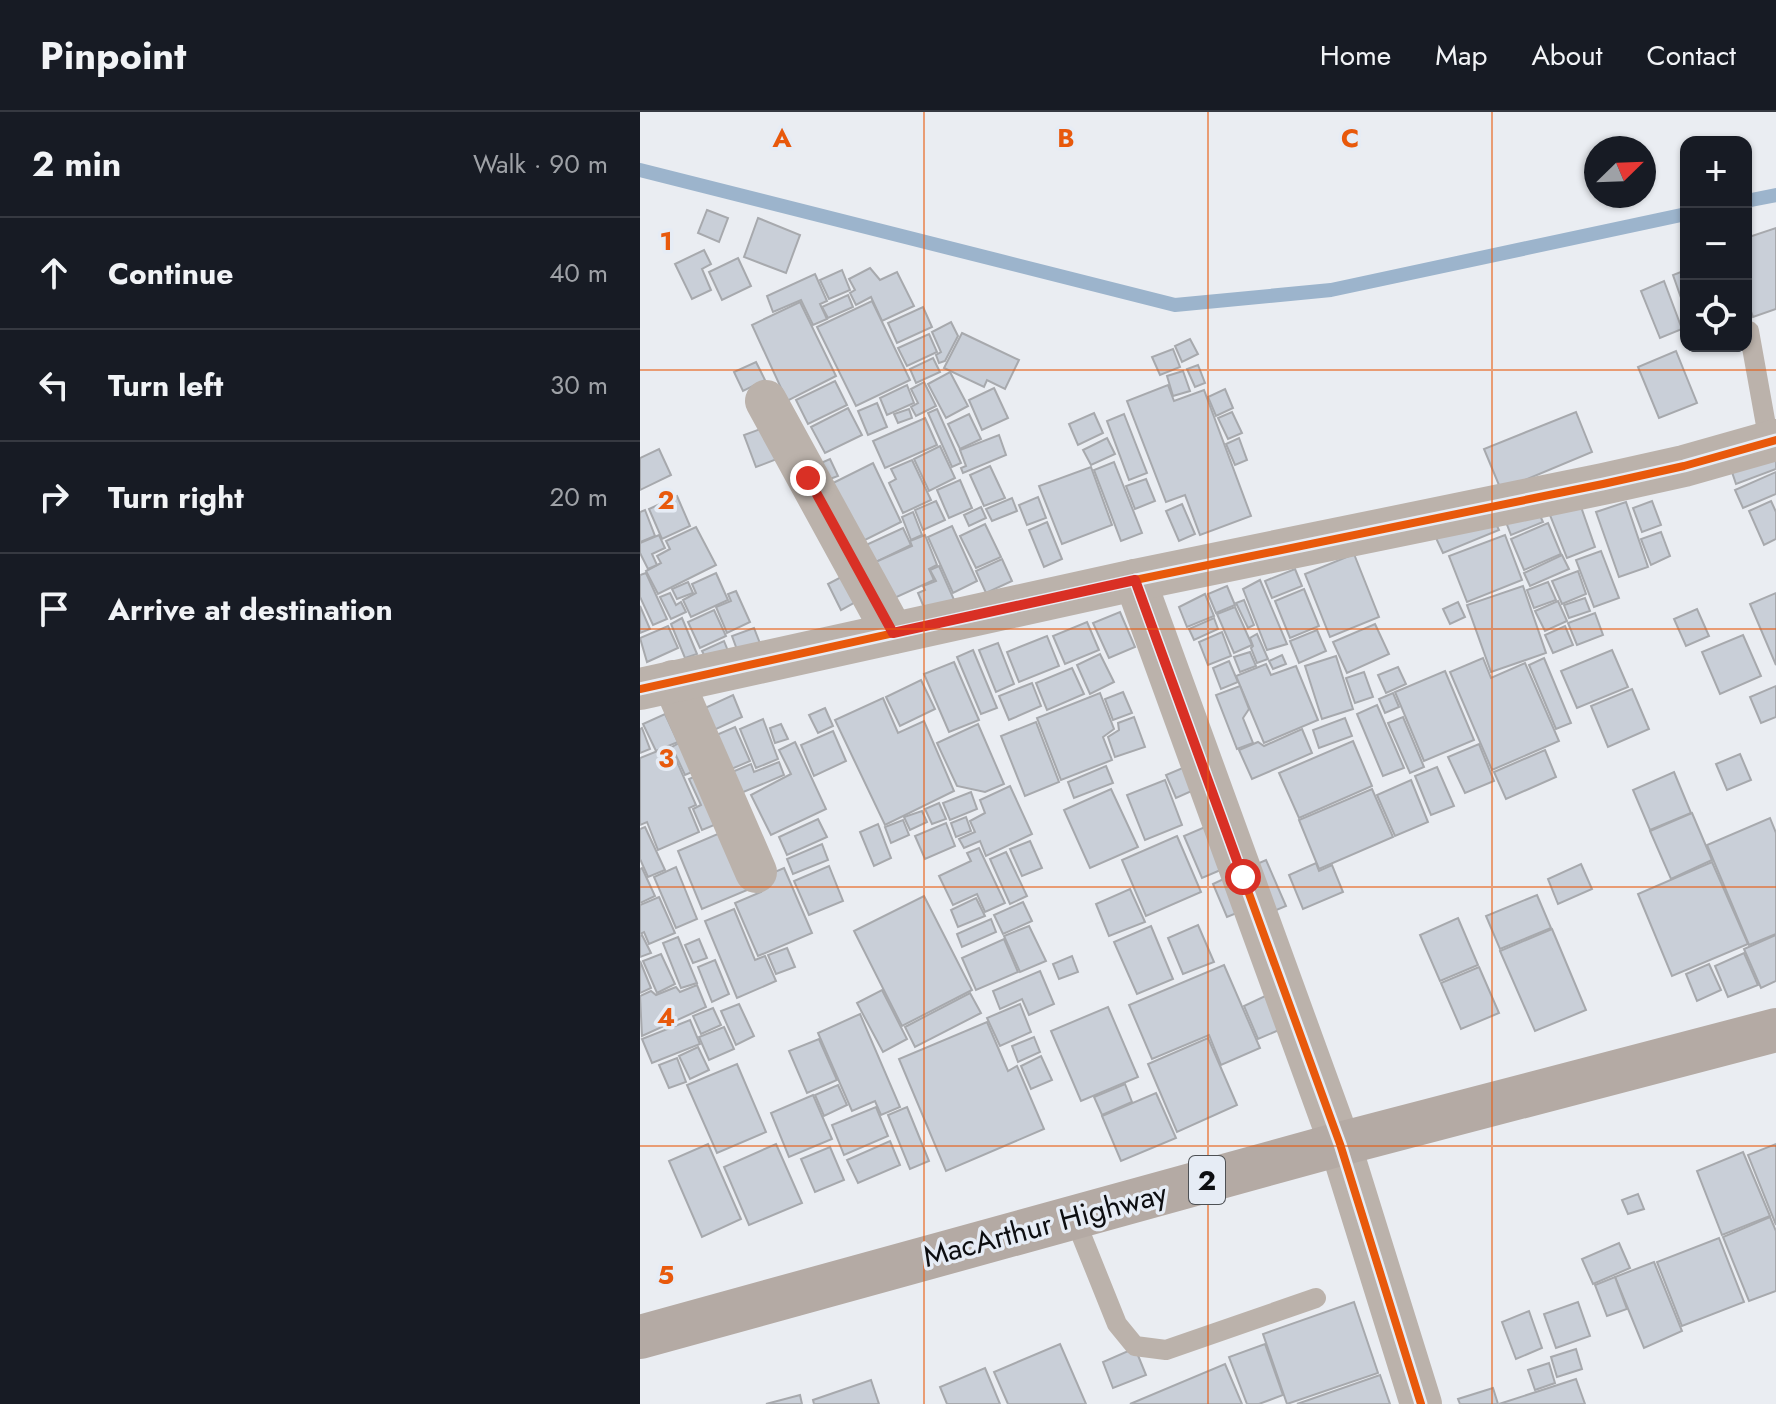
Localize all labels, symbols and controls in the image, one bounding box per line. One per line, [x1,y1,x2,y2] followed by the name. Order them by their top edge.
[40,28,186,83] text: Pinpoint
[1320,35,1391,76] text: Home
[1435,35,1487,76] text: Map
[1531,35,1603,76] text: About
[1647,35,1736,76] text: Contact
[771,119,792,157] text: A
[1057,119,1075,157] text: B
[1341,119,1359,157] text: C
[1584,136,1656,208] north arrow
[1680,136,1752,352] map controls
[1680,136,1752,208] button: +
[32,140,121,189] text: 2 min
[473,145,608,183] text: Walk · 90 m
[1680,208,1752,280] button: −
[659,222,673,260] text: 1
[32,251,76,295] icon: ahead
[108,252,234,295] text: Continue
[549,254,608,292] text: 40 m
[1680,280,1752,352] button: locate
[32,363,76,407] icon: left
[108,364,223,407] text: Turn left
[550,366,608,404] text: 30 m
[790,460,826,496] route end
[32,475,76,519] icon: right
[108,476,244,519] text: Turn right
[550,478,608,516] text: 20 m
[657,481,675,519] text: 2
[32,587,76,631] icon: arrive
[108,588,393,631] text: Arrive at destination
[658,739,674,777] text: 3
[1225,859,1261,895] route start
[657,998,675,1036] text: 4
[1189,1156,1225,1204] road number: 2
[918,1171,1172,1278] street label: MacArthur Highway
[658,1256,674,1294] text: 5

